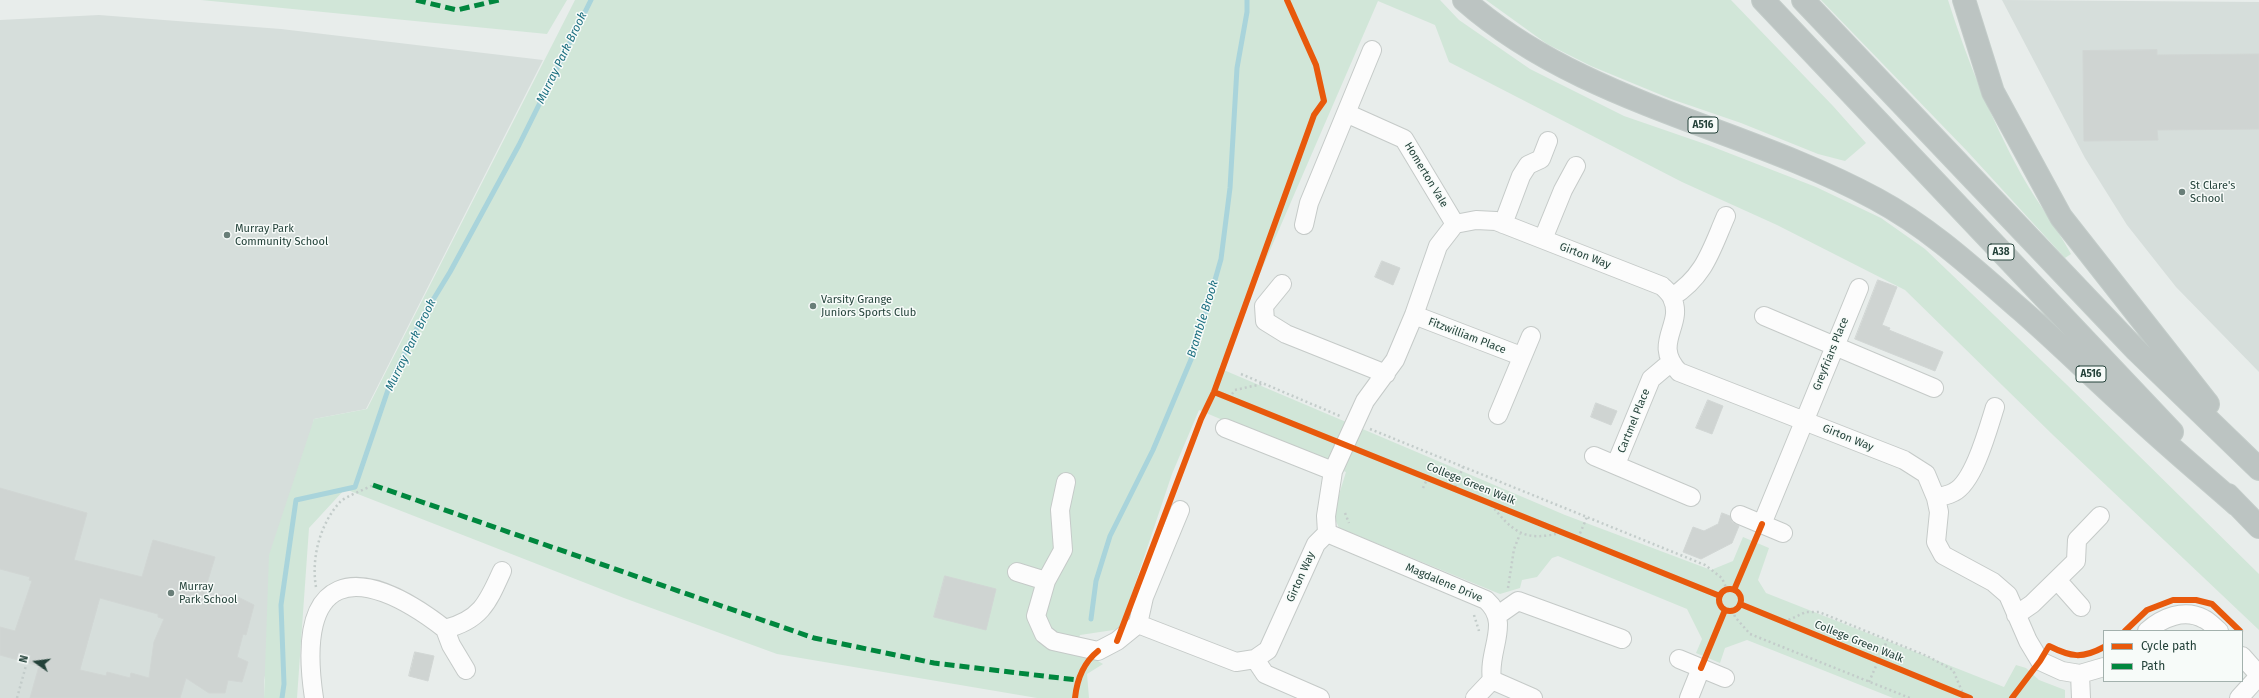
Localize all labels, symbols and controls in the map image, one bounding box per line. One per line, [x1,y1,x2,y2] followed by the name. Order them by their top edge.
[534,10,590,106] water label: Murray Park Brook
[1688,117,1718,133] road number: A516
[1401,140,1451,210] street label: Homerton Vale
[2190,179,2235,205] place label: St Clare's School
[2177,187,2187,197] marker: St Clare's School
[235,222,328,248] place label: Murray Park Community School
[222,230,232,240] marker: Murray Park Community School
[1557,240,1613,272] street label: Girton Way
[1988,244,2014,260] road number: A38
[1184,279,1222,359] water label: Bramble Brook
[821,293,916,319] place label: Varsity Grange Juniors Sports Club
[383,297,439,393] water label: Murray Park Brook
[808,301,818,311] marker: Varsity Grange Juniors Sports Club
[1426,315,1508,357] street label: Fitzwilliam Place
[1810,315,1852,393] street label: Greyfriars Place
[2076,366,2106,382] road number: A516
[1615,387,1653,455] street label: Cartmel Place
[1821,422,1875,454] street label: Girton Way
[1425,460,1517,508] street label: College Green Walk
[1284,550,1318,604] street label: Girton Way
[1403,561,1485,605] street label: Magdalene Drive
[179,580,237,606] place label: Murray Park School
[166,588,176,598] marker: Murray Park School
[1813,618,1905,666] street label: College Green Walk
[2103,630,2243,682] legend
[2141,639,2197,653] text: Cycle path
[16,642,56,682] north arrow
[17,654,31,664] text: N
[2141,659,2165,673] text: Path

